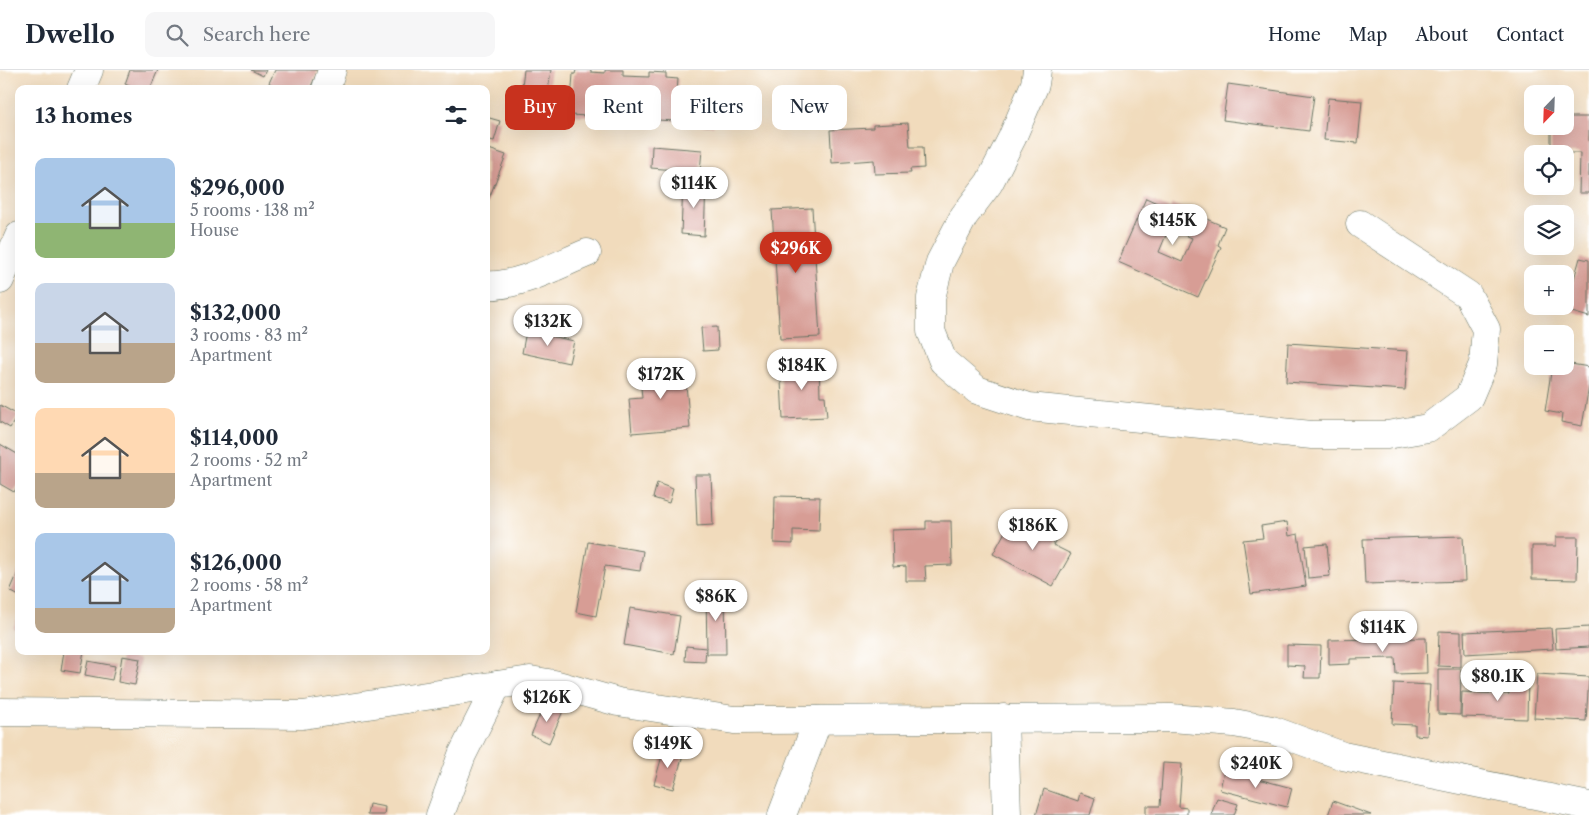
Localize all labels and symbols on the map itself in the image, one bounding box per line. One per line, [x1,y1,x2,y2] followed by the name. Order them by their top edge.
[1524,85,1574,135] north arrow
[659,166,729,209] pin: $114K
[1138,204,1208,246] pin: $145K
[761,232,831,274] pin: $296K
[513,304,583,347] pin: $132K
[767,348,837,391] pin: $184K
[626,358,696,400] pin: $172K
[998,508,1068,551] pin: $186K
[686,580,746,622] pin: $86K
[1348,610,1418,653] pin: $114K
[1457,660,1539,702] pin: $80.1K
[512,680,582,723] pin: $126K
[633,726,703,769] pin: $149K
[1221,746,1291,789] pin: $240K

